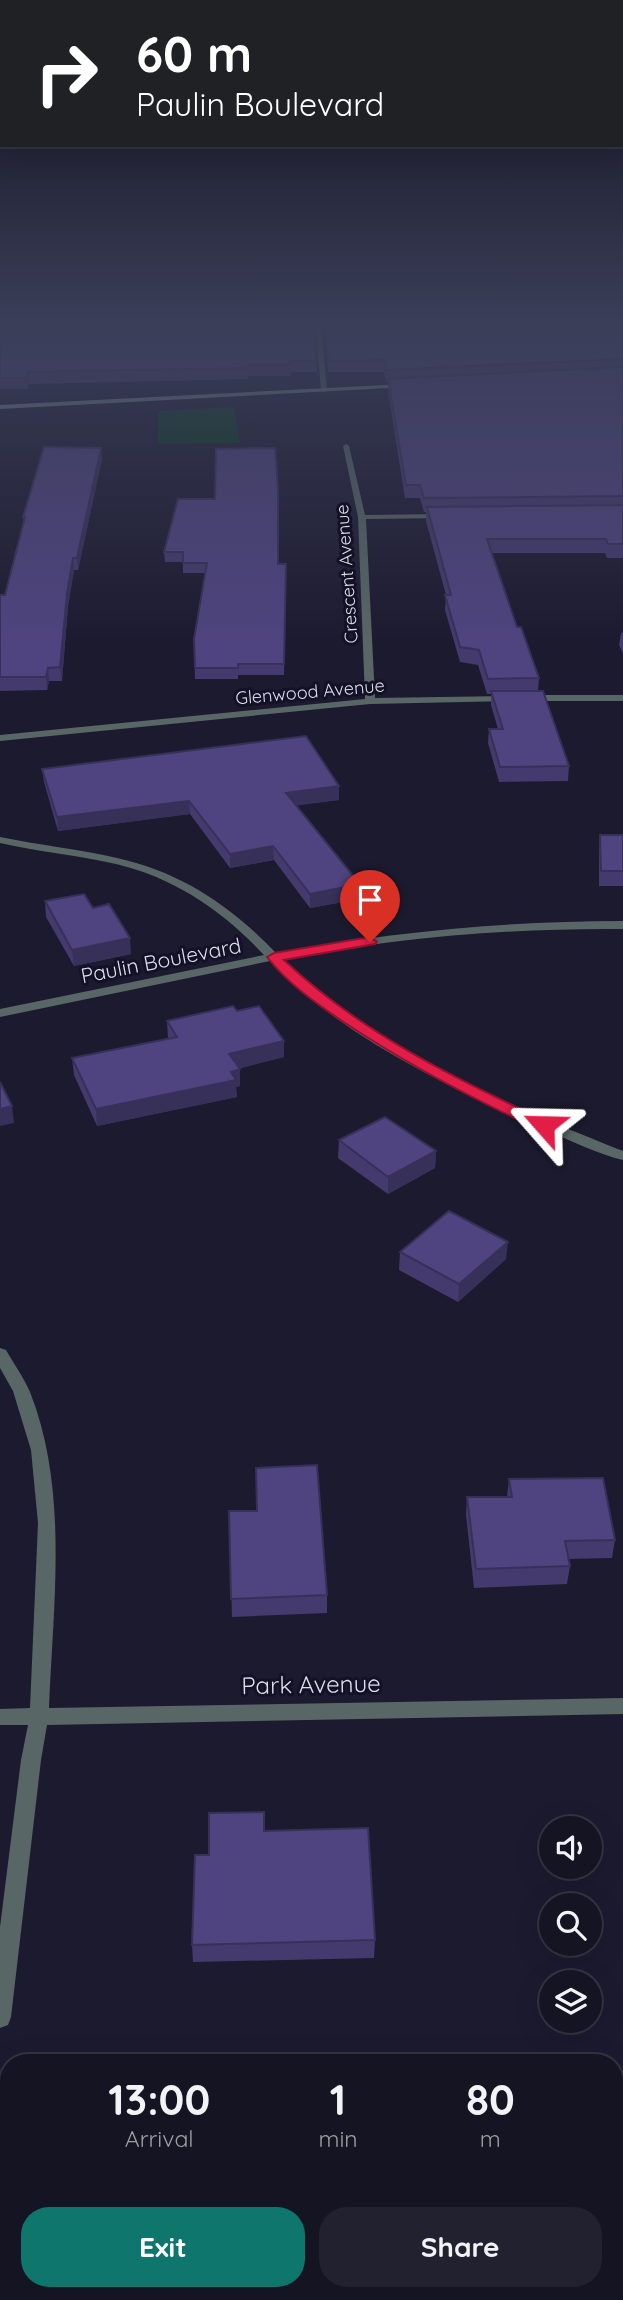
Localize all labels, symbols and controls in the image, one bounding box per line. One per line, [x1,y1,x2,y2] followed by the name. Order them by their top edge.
[136,23,252,84] text: 60 m
[21,28,112,119] icon: right
[136,84,384,124] text: Paulin Boulevard
[330,504,363,644] street label: Crescent Avenue
[234,674,386,709] street label: Glenwood Avenue
[340,870,400,942] pin
[351,881,389,919] icon: arrive
[78,932,243,988] street label: Paulin Boulevard
[507,1088,581,1162] position arrow
[241,1668,381,1700] street label: Park Avenue
[539,1816,602,2033] map controls
[539,1816,602,1879] button: sound
[539,1893,602,1956] button: search
[539,1970,602,2033] button: layers
[108,2073,210,2126] text: 13:00
[330,2073,346,2126] text: 1
[466,2073,515,2126] text: 80
[125,2124,194,2153] text: Arrival
[318,2124,358,2153] text: min
[480,2124,501,2153] text: m
[21,2207,305,2287] button: Exit
[319,2207,602,2287] button: Share

